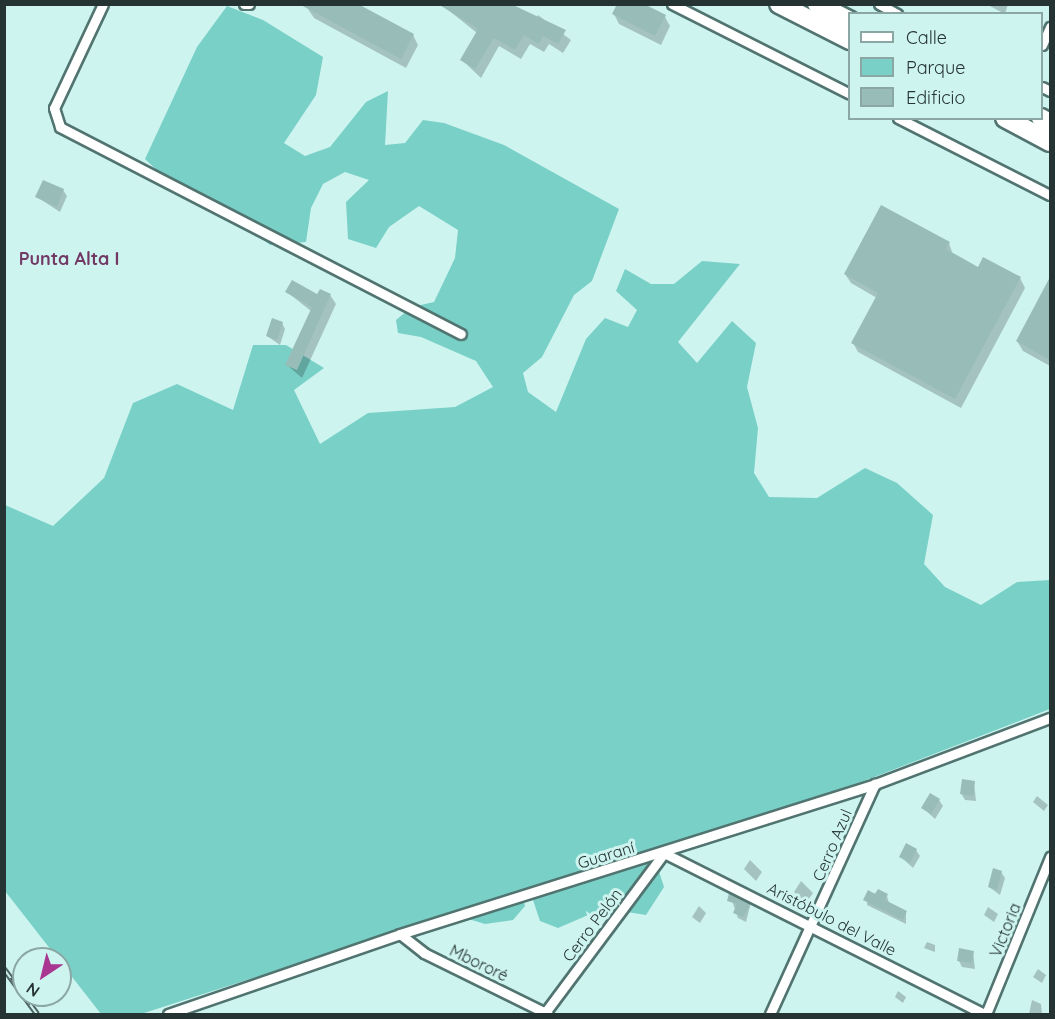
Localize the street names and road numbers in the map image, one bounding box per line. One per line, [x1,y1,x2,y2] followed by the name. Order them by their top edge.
[808,806,856,884] street label: Cerro Azul
[575,837,637,873] street label: Guaraní
[764,878,900,960] street label: Aristóbulo del Valle
[558,885,626,965] street label: Cerro Pelón
[985,900,1025,960] street label: Victoria
[447,941,511,985] street label: Mbororé

